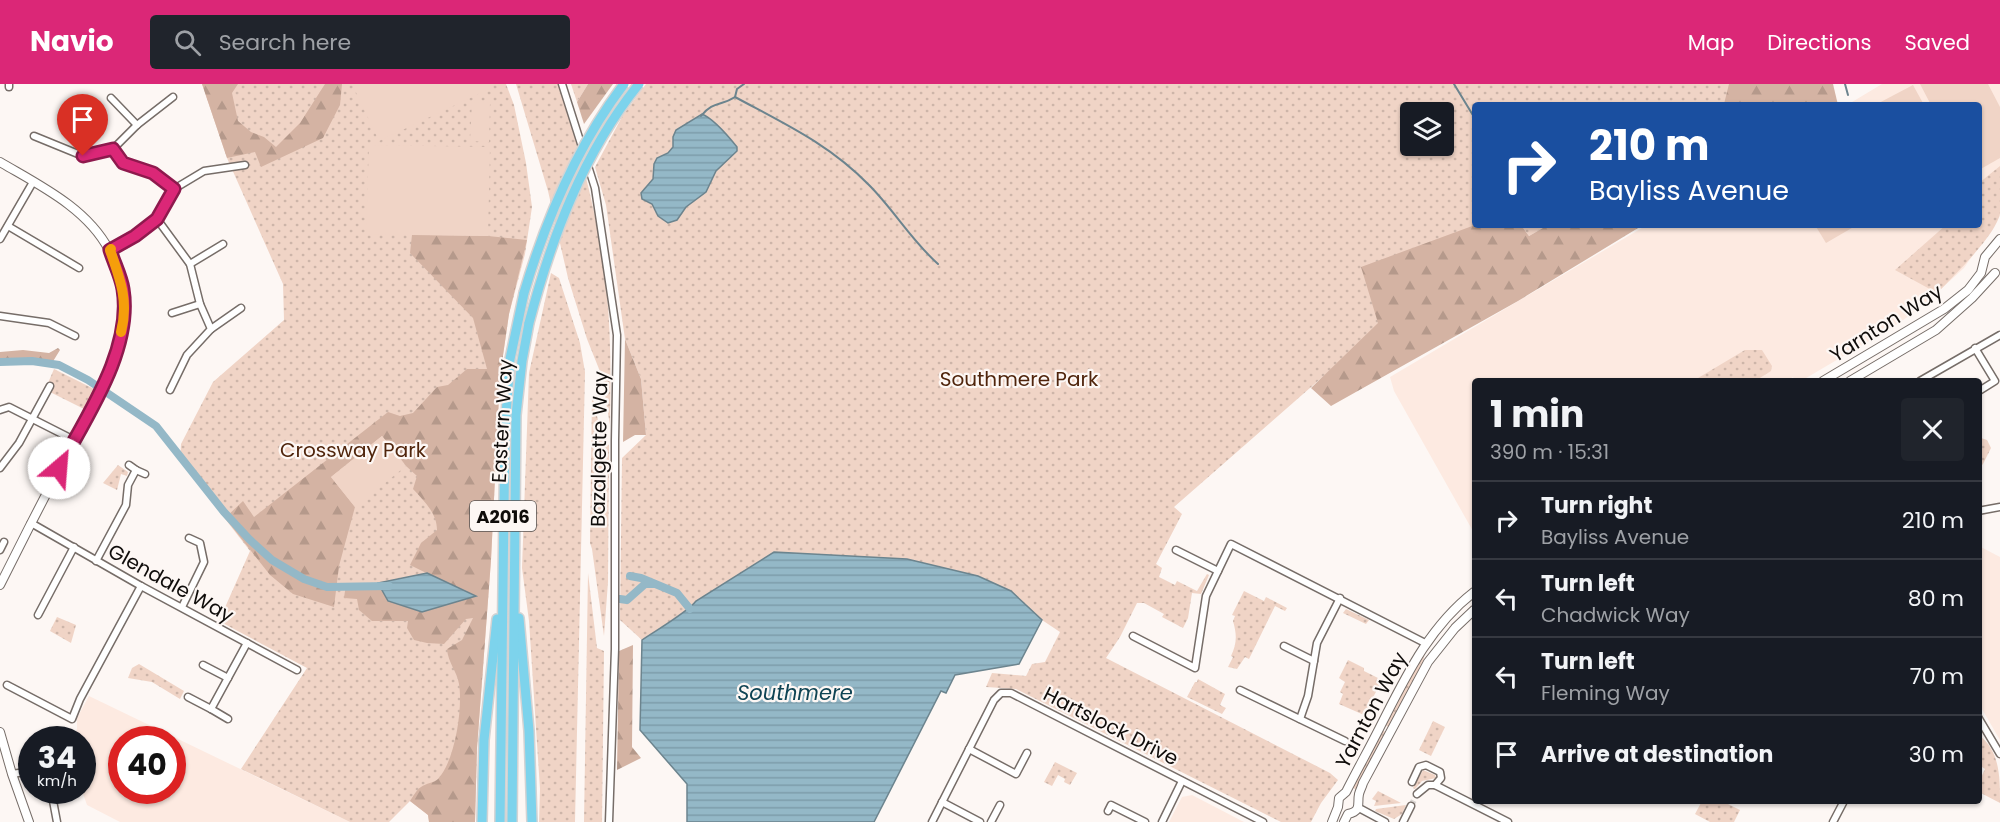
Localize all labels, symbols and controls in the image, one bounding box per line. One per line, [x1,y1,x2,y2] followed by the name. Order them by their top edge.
[150,15,570,69] search box
[30,22,114,61] text: Navio
[171,26,204,59] icon: search
[219,27,351,58] text: Search here
[1688,28,1734,57] text: Map
[1767,28,1871,57] text: Directions
[1904,28,1970,57] text: Saved
[57,94,108,156] pin
[1400,102,1454,156] map controls
[1400,102,1454,156] button: layers
[66,103,99,136] icon: arrive
[1589,116,1710,175] text: 210 m
[1490,126,1568,204] icon: right
[1589,172,1789,209] text: Bayliss Avenue
[1824,277,1948,369] street label: Yarnton Way
[485,358,519,484] street label: Eastern Way
[940,365,1099,393] park label: Southmere Park
[584,371,614,527] street label: Bazalgette Way
[1490,389,1584,440] text: 1 min
[1901,398,1964,461] button: close
[27,436,91,500] position arrow
[280,436,427,464] park label: Crossway Park
[1490,438,1609,466] text: 390 m · 15:31
[1541,490,1652,521] text: Turn right
[470,501,536,531] road number: A2016
[1490,504,1523,537] icon: right
[1902,505,1964,536] text: 210 m
[1541,523,1689,551] text: Bayliss Avenue
[103,537,239,629] street label: Glendale Way
[1541,568,1635,599] text: Turn left
[1490,582,1523,615] icon: left
[1908,583,1964,614] text: 80 m
[1541,601,1690,629] text: Chadwick Way
[1541,646,1635,677] text: Turn left
[1329,647,1413,773] street label: Yarnton Way
[1490,660,1523,693] icon: left
[1910,661,1964,692] text: 70 m
[737,678,853,707] water label: Southmere
[1541,679,1670,707] text: Fleming Way
[1039,680,1183,772] street label: Hartslock Drive
[108,726,186,804] speed limit sign: 40
[38,736,76,779] text: 34
[1490,738,1523,771] icon: arrive
[1541,739,1773,770] text: Arrive at destination
[1909,739,1964,770] text: 30 m
[37,770,77,791] text: km/h

